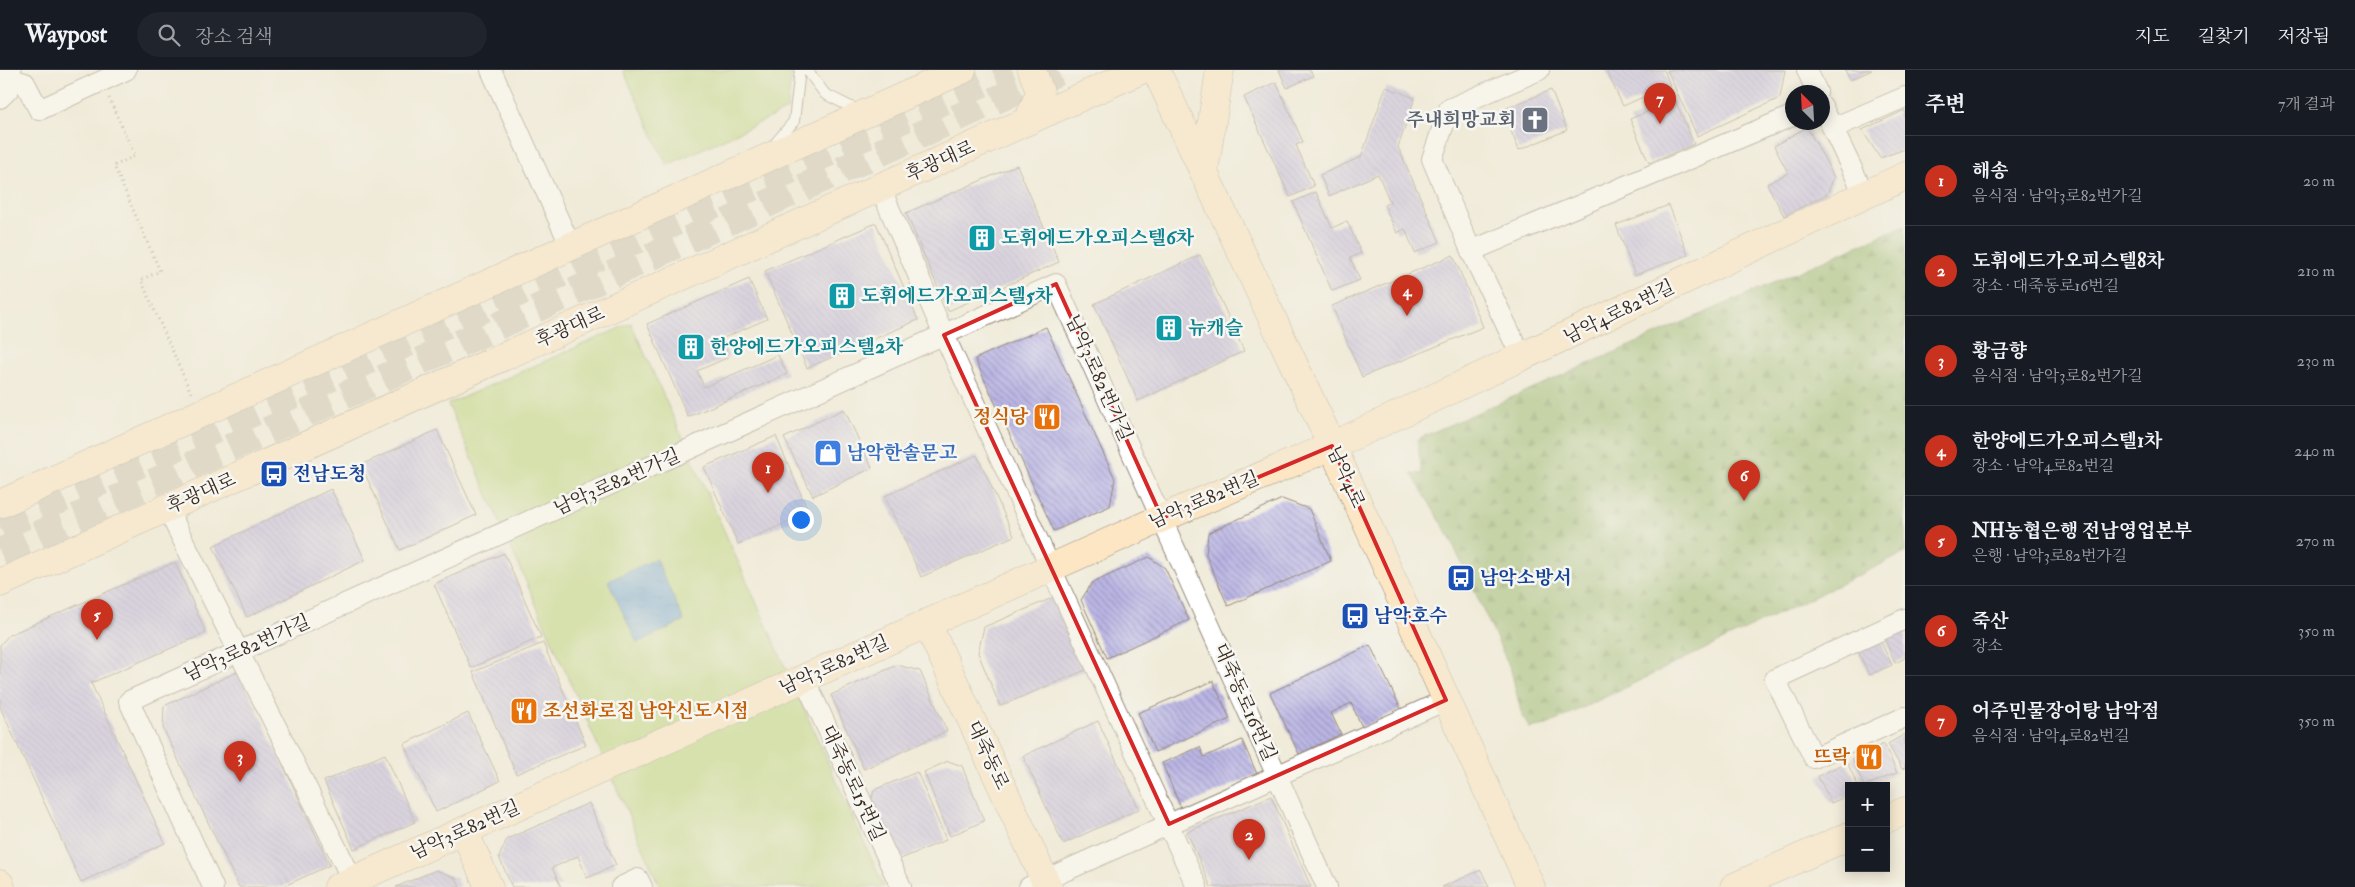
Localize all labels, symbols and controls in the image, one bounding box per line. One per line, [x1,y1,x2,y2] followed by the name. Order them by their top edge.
[137,12,487,57] search box
[25,19,107,50] text: Waypost
[155,21,183,49] icon: search
[195,25,273,49] text: 장소 검색
[2135,25,2170,48] text: 지도
[2198,25,2250,48] text: 길찾기
[2278,25,2330,48] text: 저장됨
[1644,83,1676,124] pin: 7
[1785,85,1830,130] north arrow
[1925,91,1966,118] text: 주변
[2278,94,2335,114] text: 7개 결과
[1520,105,1550,135] church icon: 주내희망교회
[1406,108,1516,132] place label: 주내희망교회
[902,135,978,187] street label: 후광대로
[1972,159,2009,183] text: 해송
[1938,171,1944,191] text: 1
[2303,171,2335,191] text: 20 m
[1972,186,2143,206] text: 음식점 · 남악3로82번가길
[967,223,997,253] building icon: 도휘에드가오피스텔6차
[1001,226,1195,250] place label: 도휘에드가오피스텔6차
[1972,249,2164,273] text: 도휘에드가오피스텔8차
[1937,261,1945,281] text: 2
[2297,261,2335,281] text: 210 m
[1391,275,1423,316] pin: 4
[1560,275,1678,349] street label: 남악4로82번길
[1972,276,2119,296] text: 장소 · 대죽동로16번길
[827,281,857,311] building icon: 도휘에드가오피스텔5차
[861,284,1054,308] place label: 도휘에드가오피스텔5차
[532,301,608,353] street label: 후광대로
[1060,311,1138,445] street label: 남악3로82번가길
[1154,313,1184,343] building icon: 뉴캐슬
[1188,316,1244,340] place label: 뉴캐슬
[676,332,706,362] building icon: 한양에드가오피스텔2차
[710,335,904,359] place label: 한양에드가오피스텔2차
[1972,339,2027,363] text: 황금향
[1938,351,1944,371] text: 3
[2297,351,2335,371] text: 230 m
[1972,366,2143,386] text: 음식점 · 남악3로82번가길
[1032,402,1062,432] restaurant icon: 정식당
[973,405,1029,429] place label: 정식당
[1972,429,2162,453] text: 한양에드가오피스텔1차
[813,438,843,468] shop icon: 남악한솔문고
[847,441,958,465] place label: 남악한솔문고
[1937,441,1945,461] text: 4
[2294,441,2335,461] text: 240 m
[1322,442,1370,512] street label: 남악4로
[550,443,684,521] street label: 남악3로82번가길
[752,452,784,493] pin: 1
[1972,456,2114,476] text: 장소 · 남악4로82번길
[259,459,289,489] bus stop icon: 전남도청
[1728,460,1760,501] pin: 6
[293,462,366,486] place label: 전남도청
[1145,466,1263,534] street label: 남악3로82번길
[163,467,239,519] street label: 후광대로
[788,507,814,533] your location
[1972,519,2192,543] text: NH농협은행 전남영업본부
[1937,531,1945,551] text: 5
[2296,531,2335,551] text: 270 m
[1972,546,2127,566] text: 은행 · 남악3로82번가길
[1446,563,1476,593] bus stop icon: 남악소방서
[1480,566,1572,590] place label: 남악소방서
[81,599,113,640] pin: 5
[1340,601,1370,631] bus stop icon: 남악호수
[1374,604,1447,628] place label: 남악호수
[180,609,314,687] street label: 남악3로82번가길
[1972,609,2009,633] text: 죽산
[1937,621,1945,641] text: 6
[2298,621,2335,641] text: 350 m
[775,630,893,700] street label: 남악3로82번길
[1972,636,2003,656] text: 장소
[1208,639,1282,765] street label: 대죽동로16번길
[509,696,539,726] restaurant icon: 조선화로집 남악신도시점
[543,699,749,723] place label: 조선화로집 남악신도시점
[1972,699,2160,723] text: 어주민물장어탕 남악점
[1937,711,1945,731] text: 7
[2298,711,2335,731] text: 350 m
[962,717,1014,793] street label: 대죽동로
[816,721,890,845] street label: 대죽동로15번길
[1972,726,2130,746] text: 음식점 · 남악4로82번길
[224,741,256,782] pin: 3
[1854,742,1884,772] restaurant icon: 뜨락
[1813,745,1851,769] place label: 뜨락
[1845,782,1890,872] map controls
[1845,782,1890,827] button: +
[406,795,524,865] street label: 남악3로82번길
[1233,819,1265,860] pin: 2
[1845,827,1890,872] button: −

